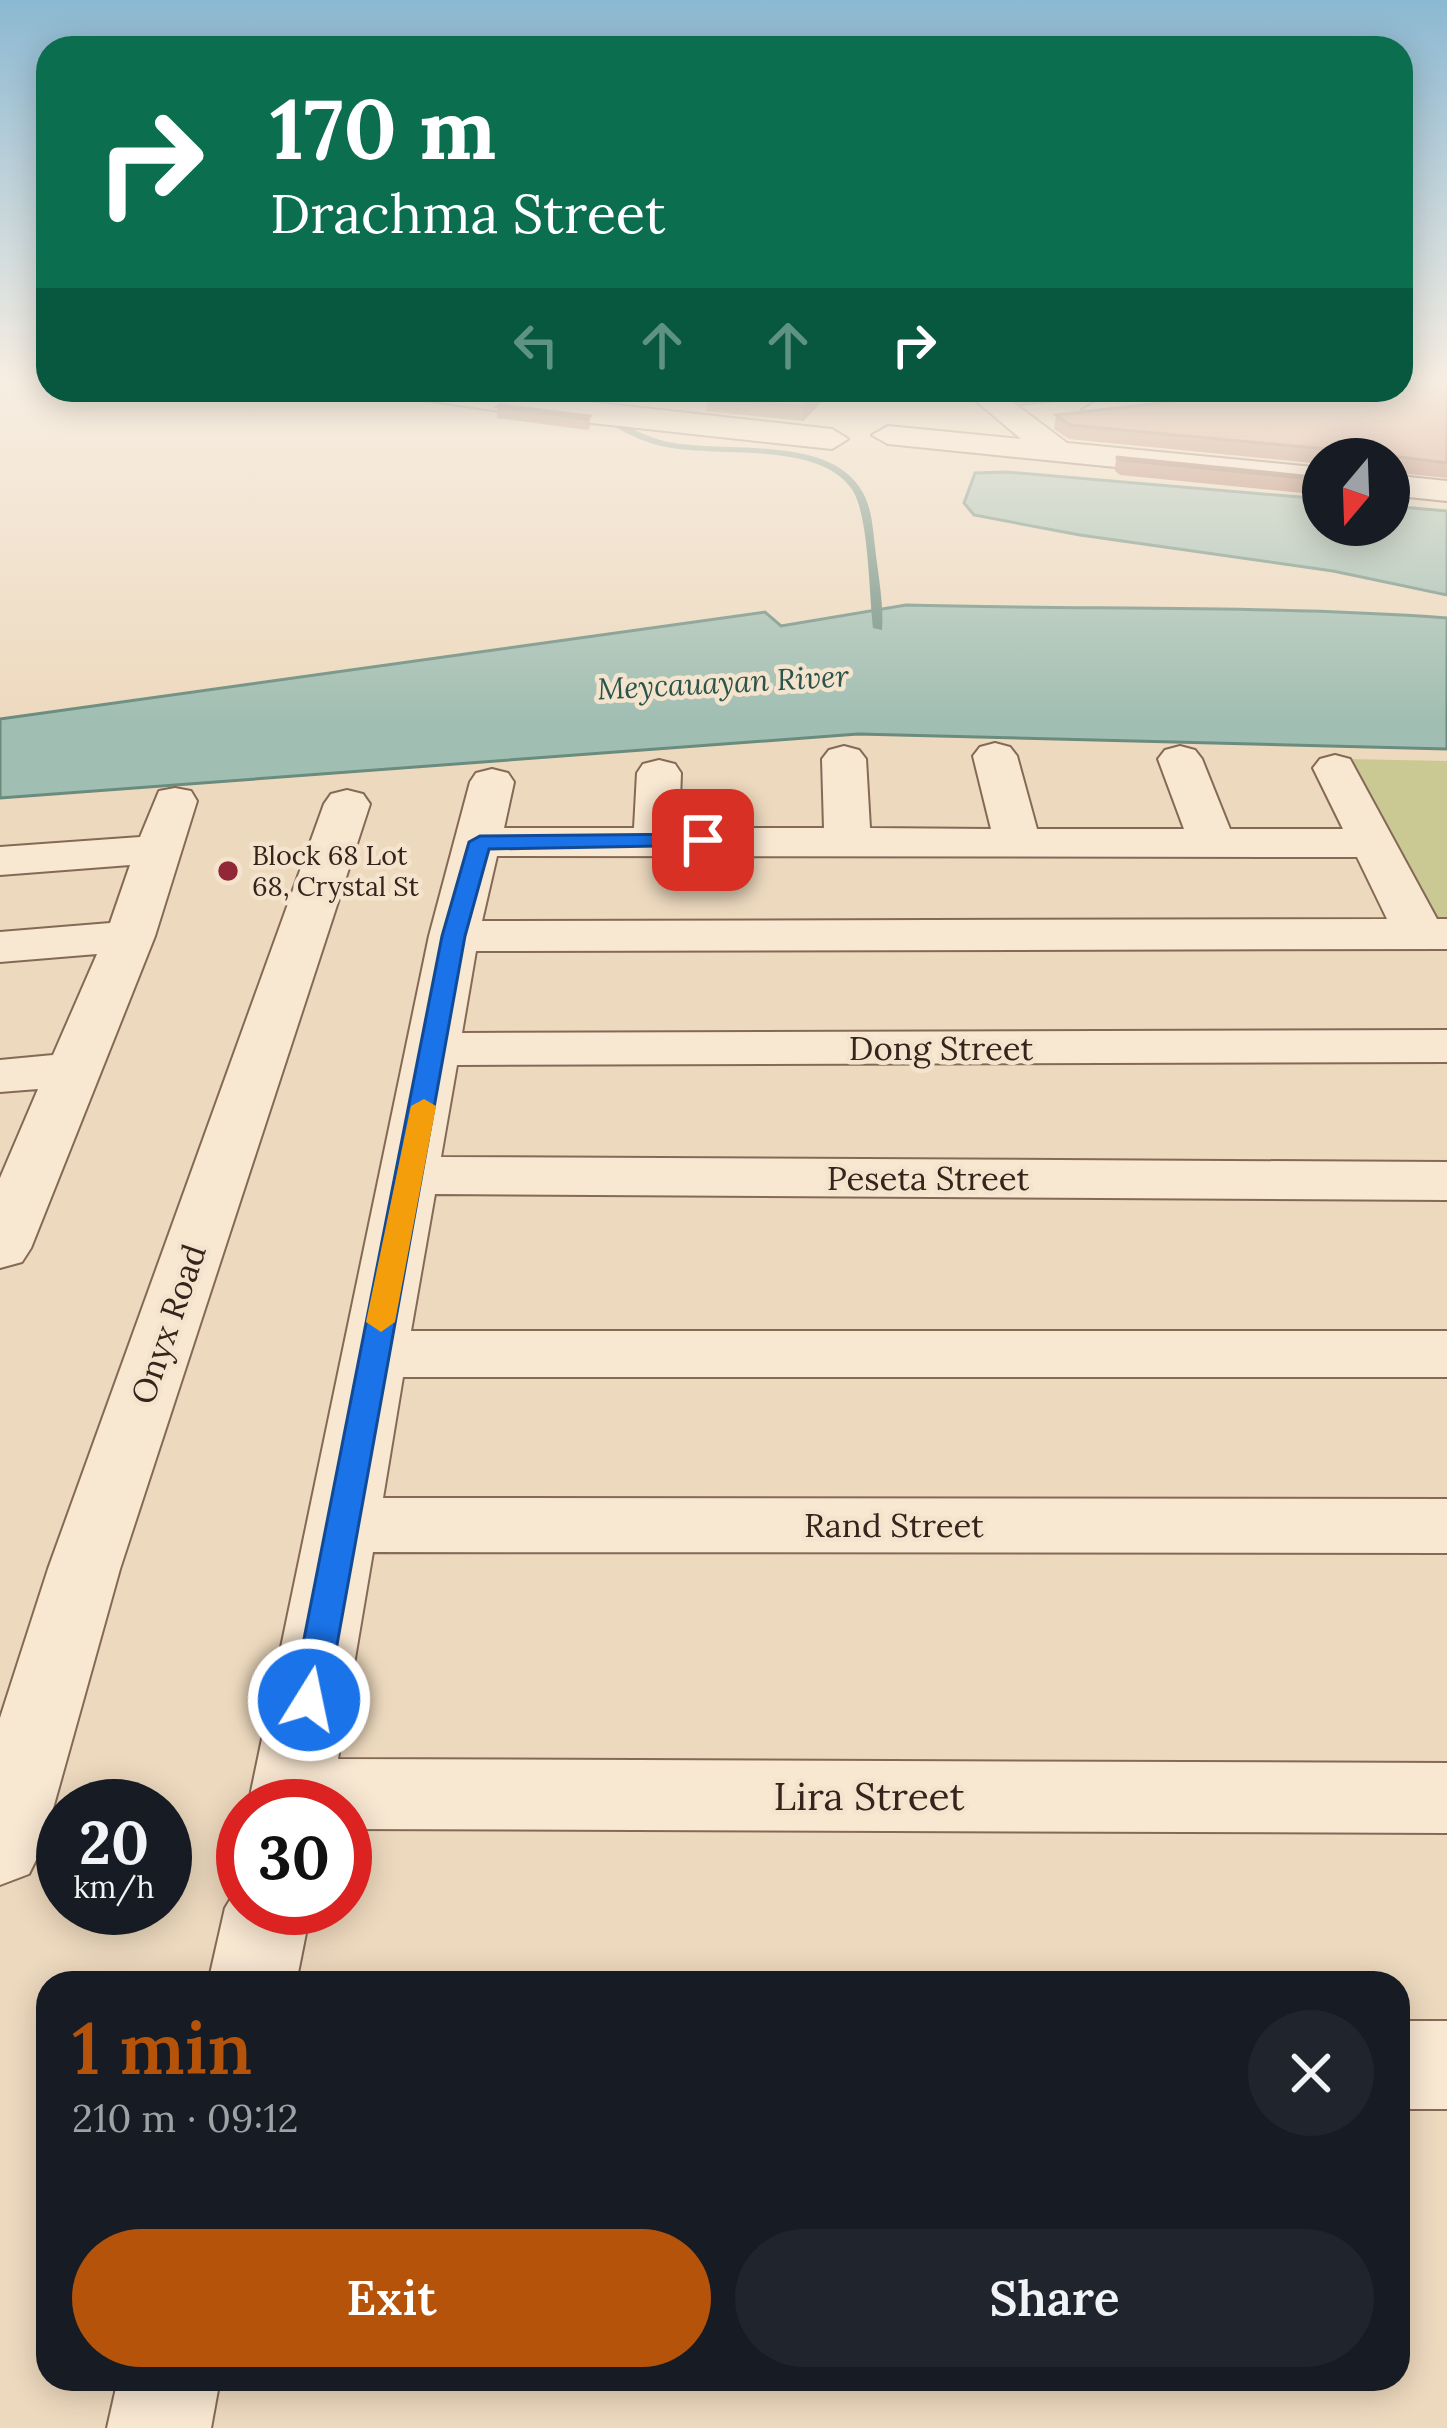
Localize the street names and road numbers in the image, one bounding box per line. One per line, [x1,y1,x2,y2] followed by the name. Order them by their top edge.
[849,1027,1033,1069] street label: Dong Street
[827,1157,1029,1199] street label: Peseta Street
[121,1239,215,1409] street label: Onyx Road
[804,1504,984,1546] street label: Rand Street
[773,1771,965,1821] street label: Lira Street

